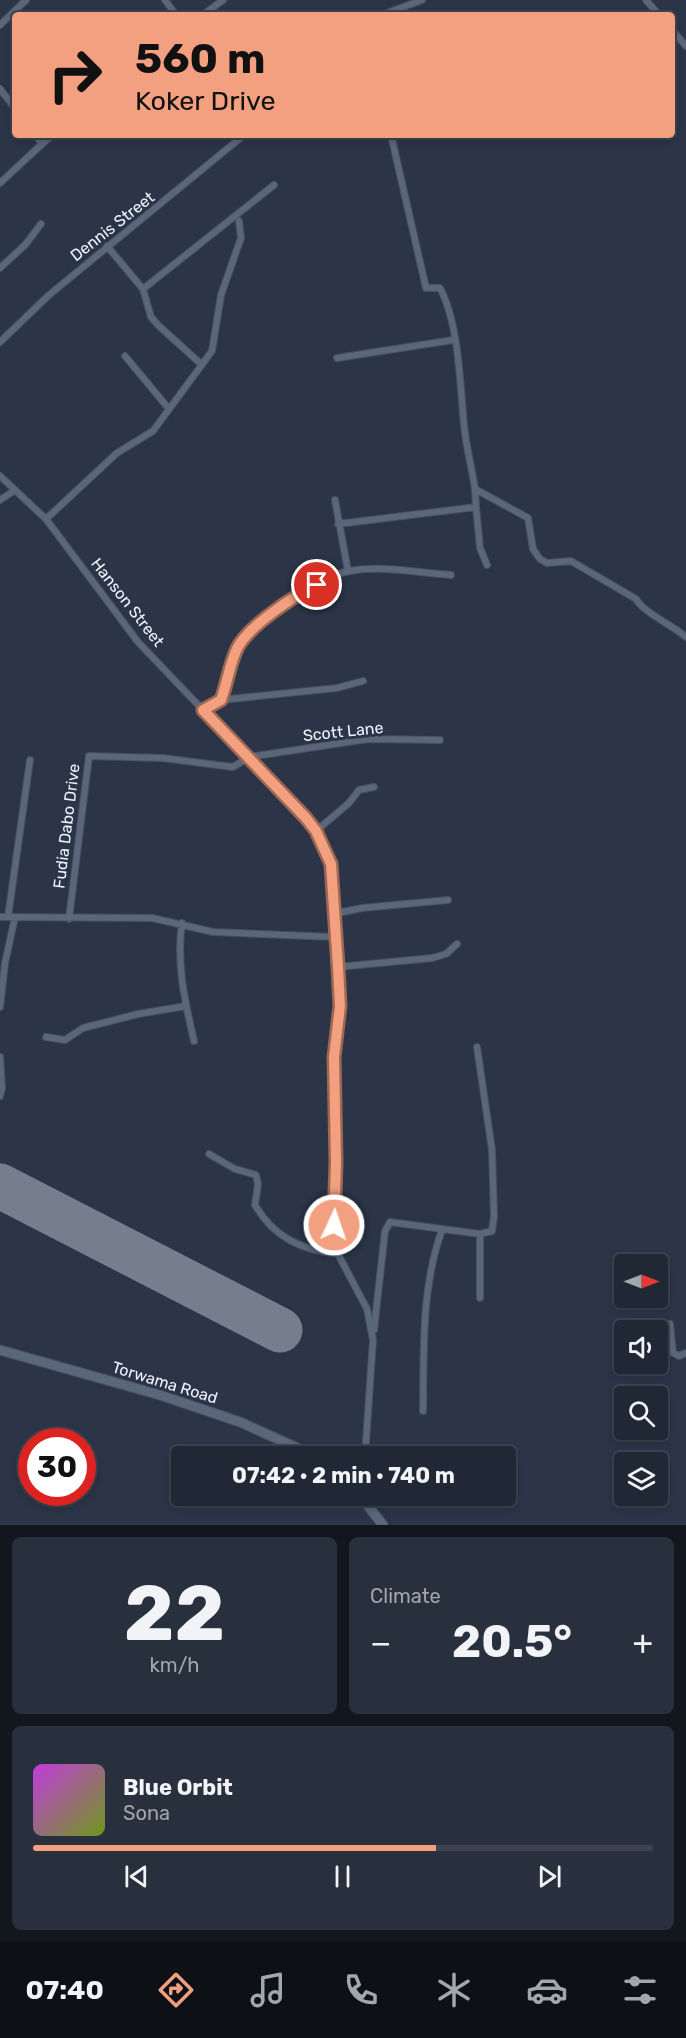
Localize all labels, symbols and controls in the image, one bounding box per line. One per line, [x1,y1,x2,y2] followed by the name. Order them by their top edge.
[135,34,265,84] text: 560 m
[36,36,114,114] icon: right
[135,85,276,117] text: Koker Drive
[66,188,158,265] street label: Dennis Street
[87,554,168,650] street label: Hanson Street
[291,559,342,610] pin
[300,568,333,601] icon: arrive
[302,718,384,745] street label: Scott Lane
[49,762,84,890] street label: Fudia Dabo Drive
[302,1193,366,1257] position arrow
[614,1254,668,1308] north arrow
[614,1254,668,1506] map controls
[614,1320,668,1374] button: sound
[110,1357,220,1408] street label: Torwama Road
[614,1386,668,1440] button: search
[18,1428,96,1506] speed limit sign: 30
[614,1452,668,1506] button: layers
[232,1462,455,1489] text: 07:42 · 2 min · 740 m
[124,1567,225,1660] text: 22
[370,1584,441,1608] text: Climate
[452,1615,572,1668] text: 20.5°
[370,1623,391,1662] text: −
[632,1623,653,1662] text: +
[150,1653,199,1677] text: km/h
[123,1774,233,1801] text: Blue Orbit
[123,1801,170,1825] text: Sona
[120,1860,153,1893] icon: previous
[326,1860,359,1893] icon: pause
[533,1860,566,1893] icon: next
[155,1969,197,2011] icon: directions
[247,1969,289,2011] icon: music
[340,1969,382,2011] icon: phone
[433,1969,475,2011] icon: climate
[526,1969,568,2011] icon: car
[619,1969,661,2011] icon: filters
[25,1974,104,2006] text: 07:40

